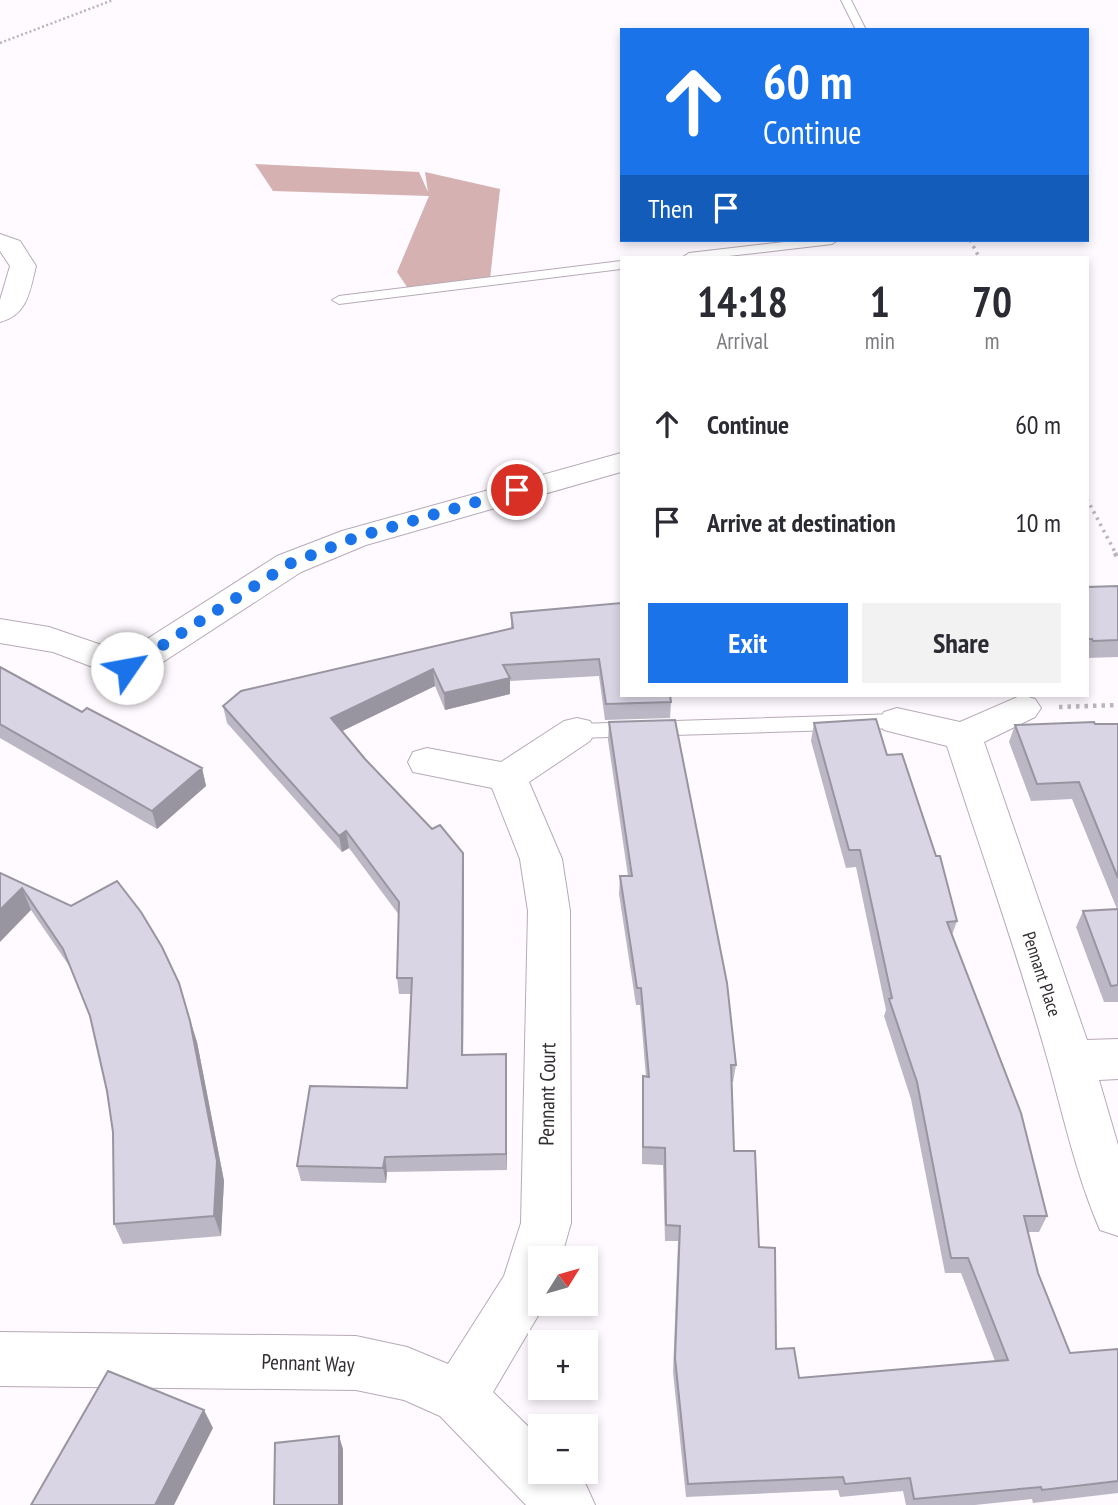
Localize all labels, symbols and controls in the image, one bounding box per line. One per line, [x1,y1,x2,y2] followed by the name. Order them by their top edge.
[763,49,852,113] text: 60 m
[648,56,739,147] icon: ahead
[763,111,862,153] text: Continue
[707,189,745,227] icon: arrive
[648,192,693,225] text: Then
[697,274,788,329] text: 14:18
[870,274,890,329] text: 1
[972,274,1012,329] text: 70
[716,326,768,355] text: Arrival
[865,326,895,355] text: min
[984,326,999,355] text: m
[648,405,686,443] icon: ahead
[707,408,789,441] text: Continue
[1015,408,1061,441] text: 60 m
[487,460,547,520] pin
[498,471,536,509] icon: arrive
[648,503,686,541] icon: arrive
[707,506,896,539] text: Arrive at destination
[1015,506,1061,539] text: 10 m
[648,603,848,683] button: Exit
[862,603,1061,683] button: Share
[90,631,164,705] position arrow
[1018,929,1066,1019] street label: Pennant Place
[533,1042,561,1146] street label: Pennant Court
[528,1246,598,1316] north arrow
[528,1246,598,1484] map controls
[528,1330,598,1400] button: +
[261,1348,355,1378] street label: Pennant Way
[528,1414,598,1484] button: −

